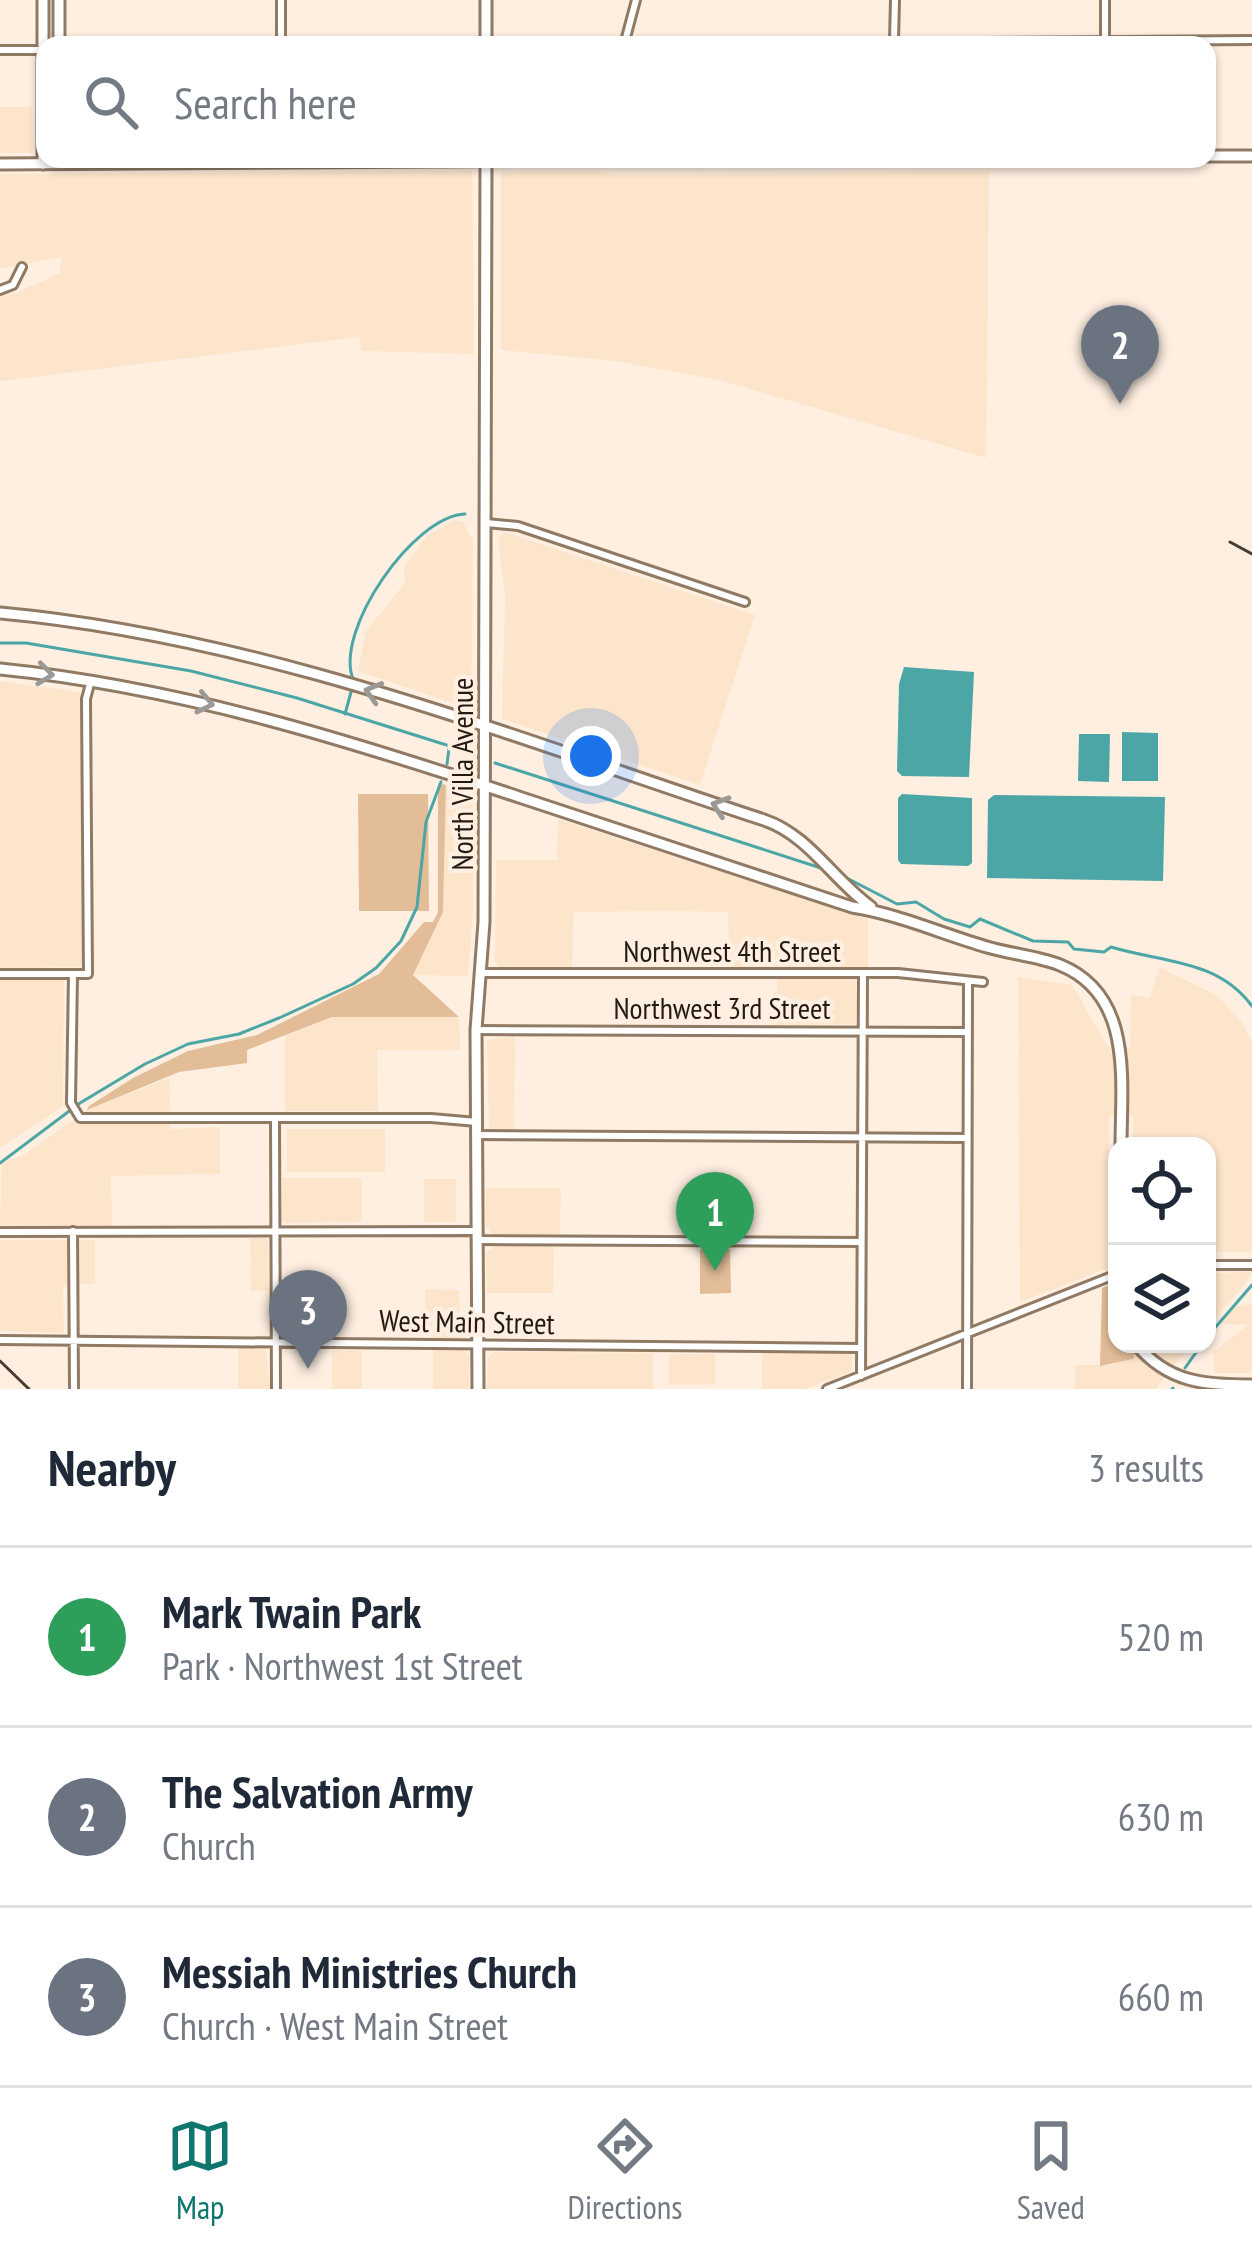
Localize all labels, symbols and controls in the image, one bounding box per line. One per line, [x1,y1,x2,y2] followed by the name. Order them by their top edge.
[36,36,1216,168] search box
[78,69,144,135] icon: search
[174,73,357,131] text: Search here
[1081,305,1159,404] pin: 2
[36,660,55,686] one-way arrow
[442,678,481,870] street label: North Villa Avenue
[364,681,385,706] one-way arrow
[195,689,215,714] one-way arrow
[561,726,621,786] your location
[710,795,731,820] one-way arrow
[623,931,841,970] street label: Northwest 4th Street
[613,988,831,1027] street label: Northwest 3rd Street
[1108,1137,1216,1353] map controls
[1108,1137,1216,1245] button: locate
[676,1172,754,1271] pin: 1
[1108,1245,1216,1353] button: layers
[269,1270,347,1369] pin: 3
[379,1300,556,1342] street label: West Main Street
[48,1434,176,1500] text: Nearby
[1088,1442,1204,1493] text: 3 results
[162,1582,421,1640] text: Mark Twain Park
[78,1611,96,1662] text: 1
[1118,1611,1204,1662] text: 520 m
[162,1640,523,1691] text: Park · Northwest 1st Street
[162,1762,473,1820] text: The Salvation Army
[78,1791,96,1842] text: 2
[1118,1791,1204,1842] text: 630 m
[162,1820,256,1871] text: Church
[162,1942,577,2000] text: Messiah Ministries Church
[78,1971,96,2022] text: 3
[1118,1971,1204,2022] text: 660 m
[162,2000,508,2051] text: Church · West Main Street
[167,2113,233,2228] tab: Map
[568,2113,682,2228] tab: Directions
[1017,2113,1085,2228] tab: Saved

